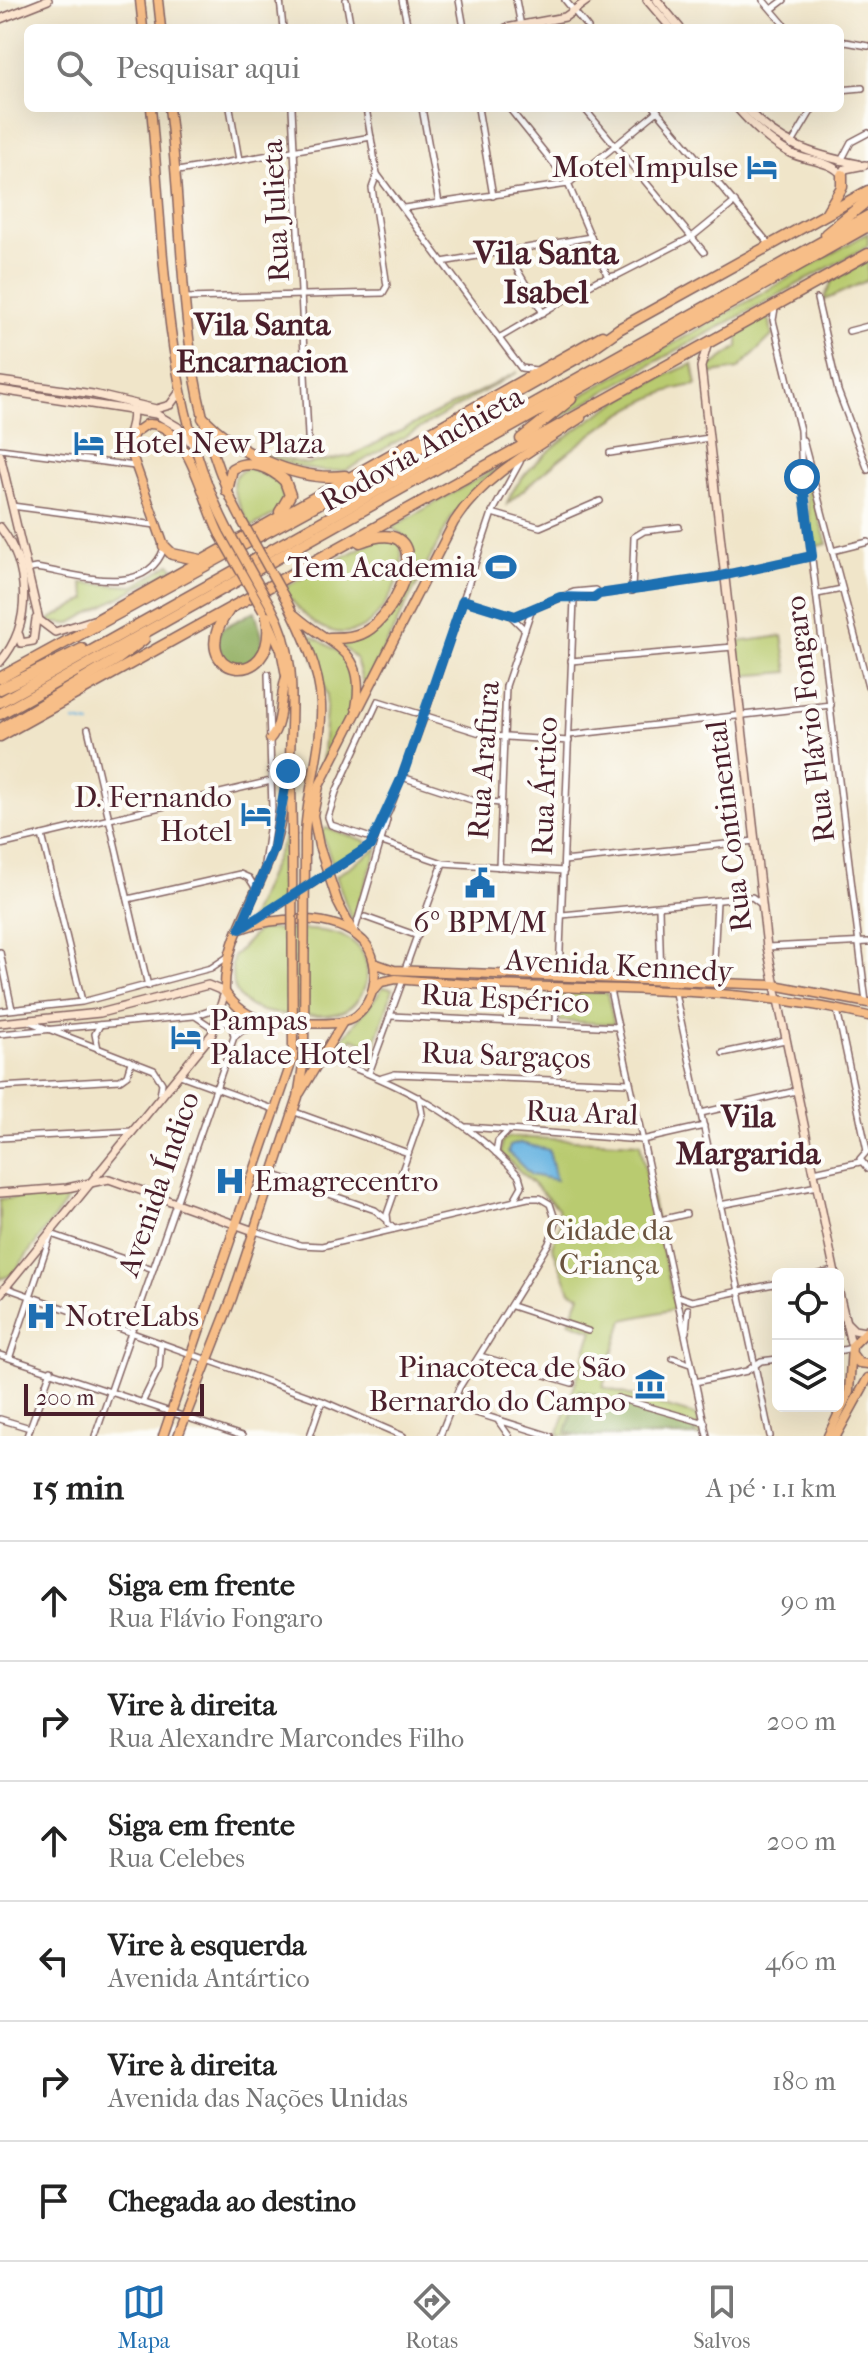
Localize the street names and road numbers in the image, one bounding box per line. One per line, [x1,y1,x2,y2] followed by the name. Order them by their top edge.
[255,138,297,283] street label: Rua Julieta
[314,378,531,519] street label: Rodovia Anchieta
[778,594,842,844] street label: Rua Flávio Fongaro
[461,679,507,840] street label: Rua Arafura
[525,716,565,856] street label: Rua Ártico
[699,718,759,934] street label: Rua Continental
[503,942,735,990] street label: Avenida Kennedy
[420,977,590,1021] street label: Rua Espérico
[420,1036,592,1076] street label: Rua Sargaços
[111,1087,207,1282] street label: Avenida Índico
[525,1094,639,1132] street label: Rua Aral

